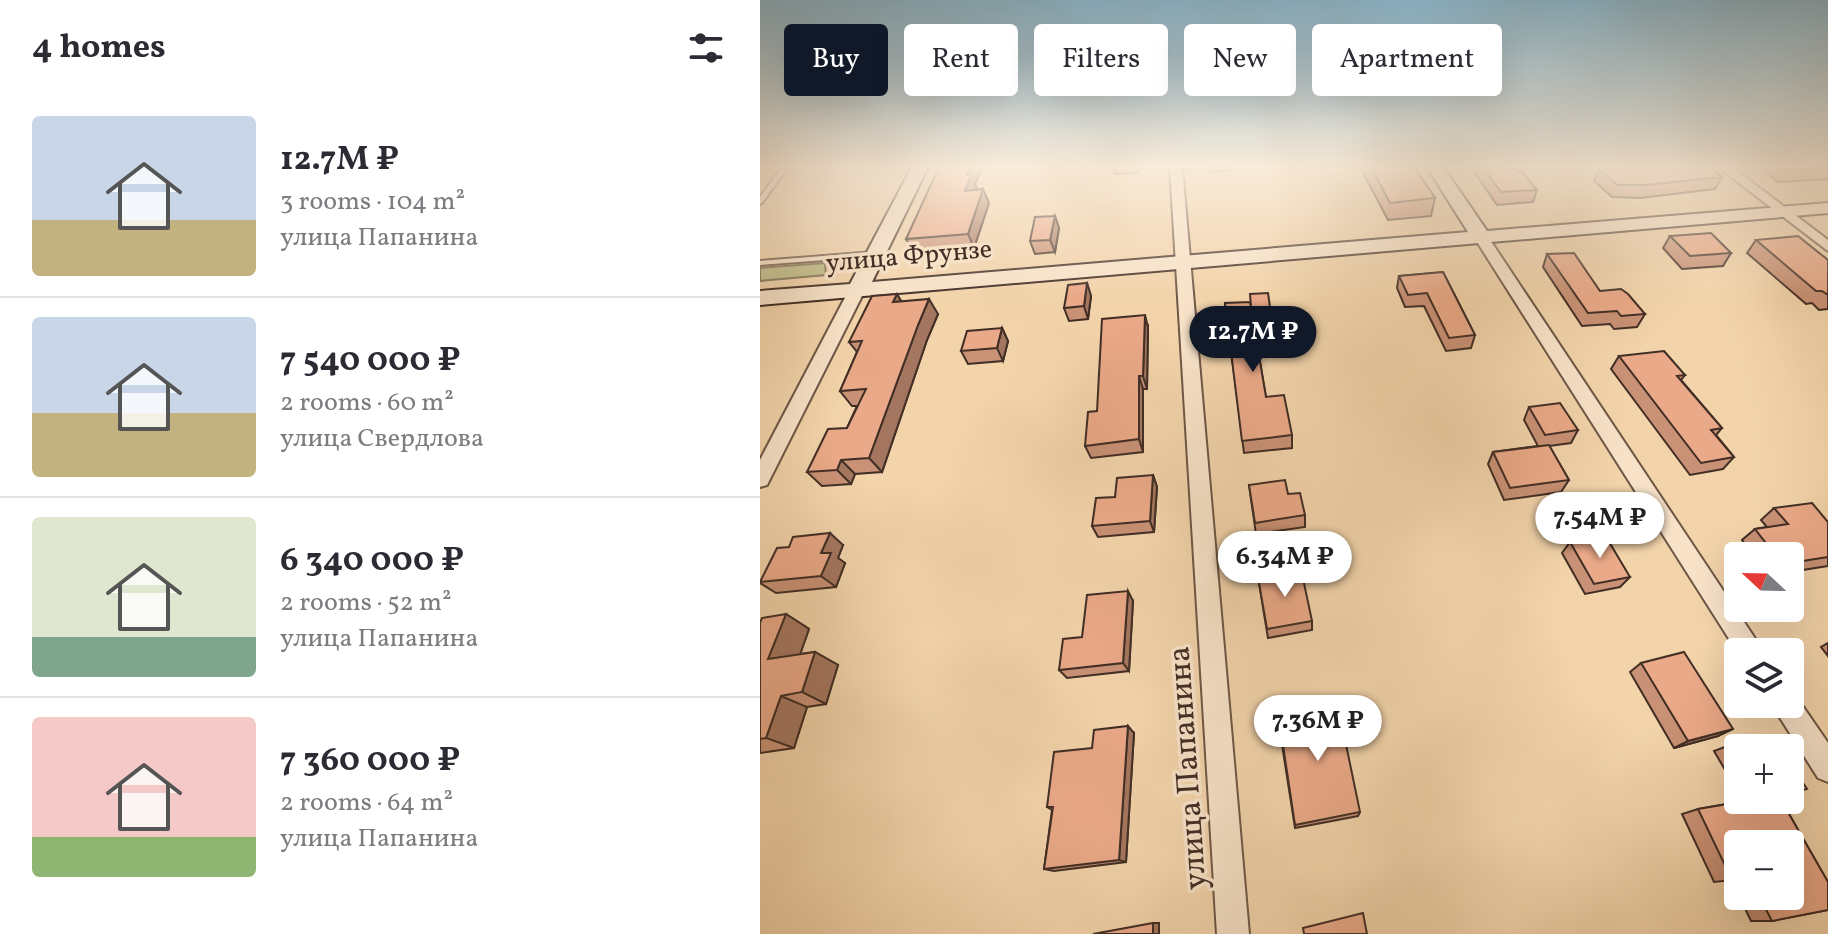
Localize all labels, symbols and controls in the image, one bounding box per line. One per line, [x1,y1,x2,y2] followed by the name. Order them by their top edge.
[784,24,888,96] chip: Buy
[904,24,1018,96] chip: Rent
[1034,24,1168,96] chip: Filters
[1184,24,1296,96] chip: New
[1312,24,1502,96] chip: Apartment
[32,25,166,72] text: 4 homes
[684,26,728,70] icon: filters
[280,137,399,184] text: 12.7M ₽
[96,148,192,244] icon: home
[280,184,465,220] text: 3 rooms · 104 m²
[280,220,478,256] text: улица Папанина
[824,232,994,282] street label: улица Фрунзе
[1179,306,1327,374] pin: 12.7M ₽
[1207,314,1299,350] text: 12.7M ₽
[280,338,461,385] text: 7 540 000 ₽
[96,349,192,445] icon: home
[280,385,454,421] text: 2 rooms · 60 m²
[280,421,484,457] text: улица Свердлова
[1526,492,1674,560] pin: 7.54M ₽
[1553,500,1647,536] text: 7.54M ₽
[1211,531,1359,599] pin: 6.34M ₽
[280,538,464,585] text: 6 340 000 ₽
[1236,539,1334,575] text: 6.34M ₽
[1724,542,1804,622] north arrow
[1724,542,1804,910] map controls
[96,549,192,645] icon: home
[280,585,452,621] text: 2 rooms · 52 m²
[280,621,478,657] text: улица Папанина
[1724,638,1804,718] button: layers
[1159,645,1219,891] street label: улица Папанина
[1244,695,1392,763] pin: 7.36M ₽
[1272,703,1364,739] text: 7.36M ₽
[1724,734,1804,814] button: +
[280,738,460,785] text: 7 360 000 ₽
[96,749,192,845] icon: home
[280,785,453,821] text: 2 rooms · 64 m²
[280,821,478,857] text: улица Папанина
[1724,830,1804,910] button: −

